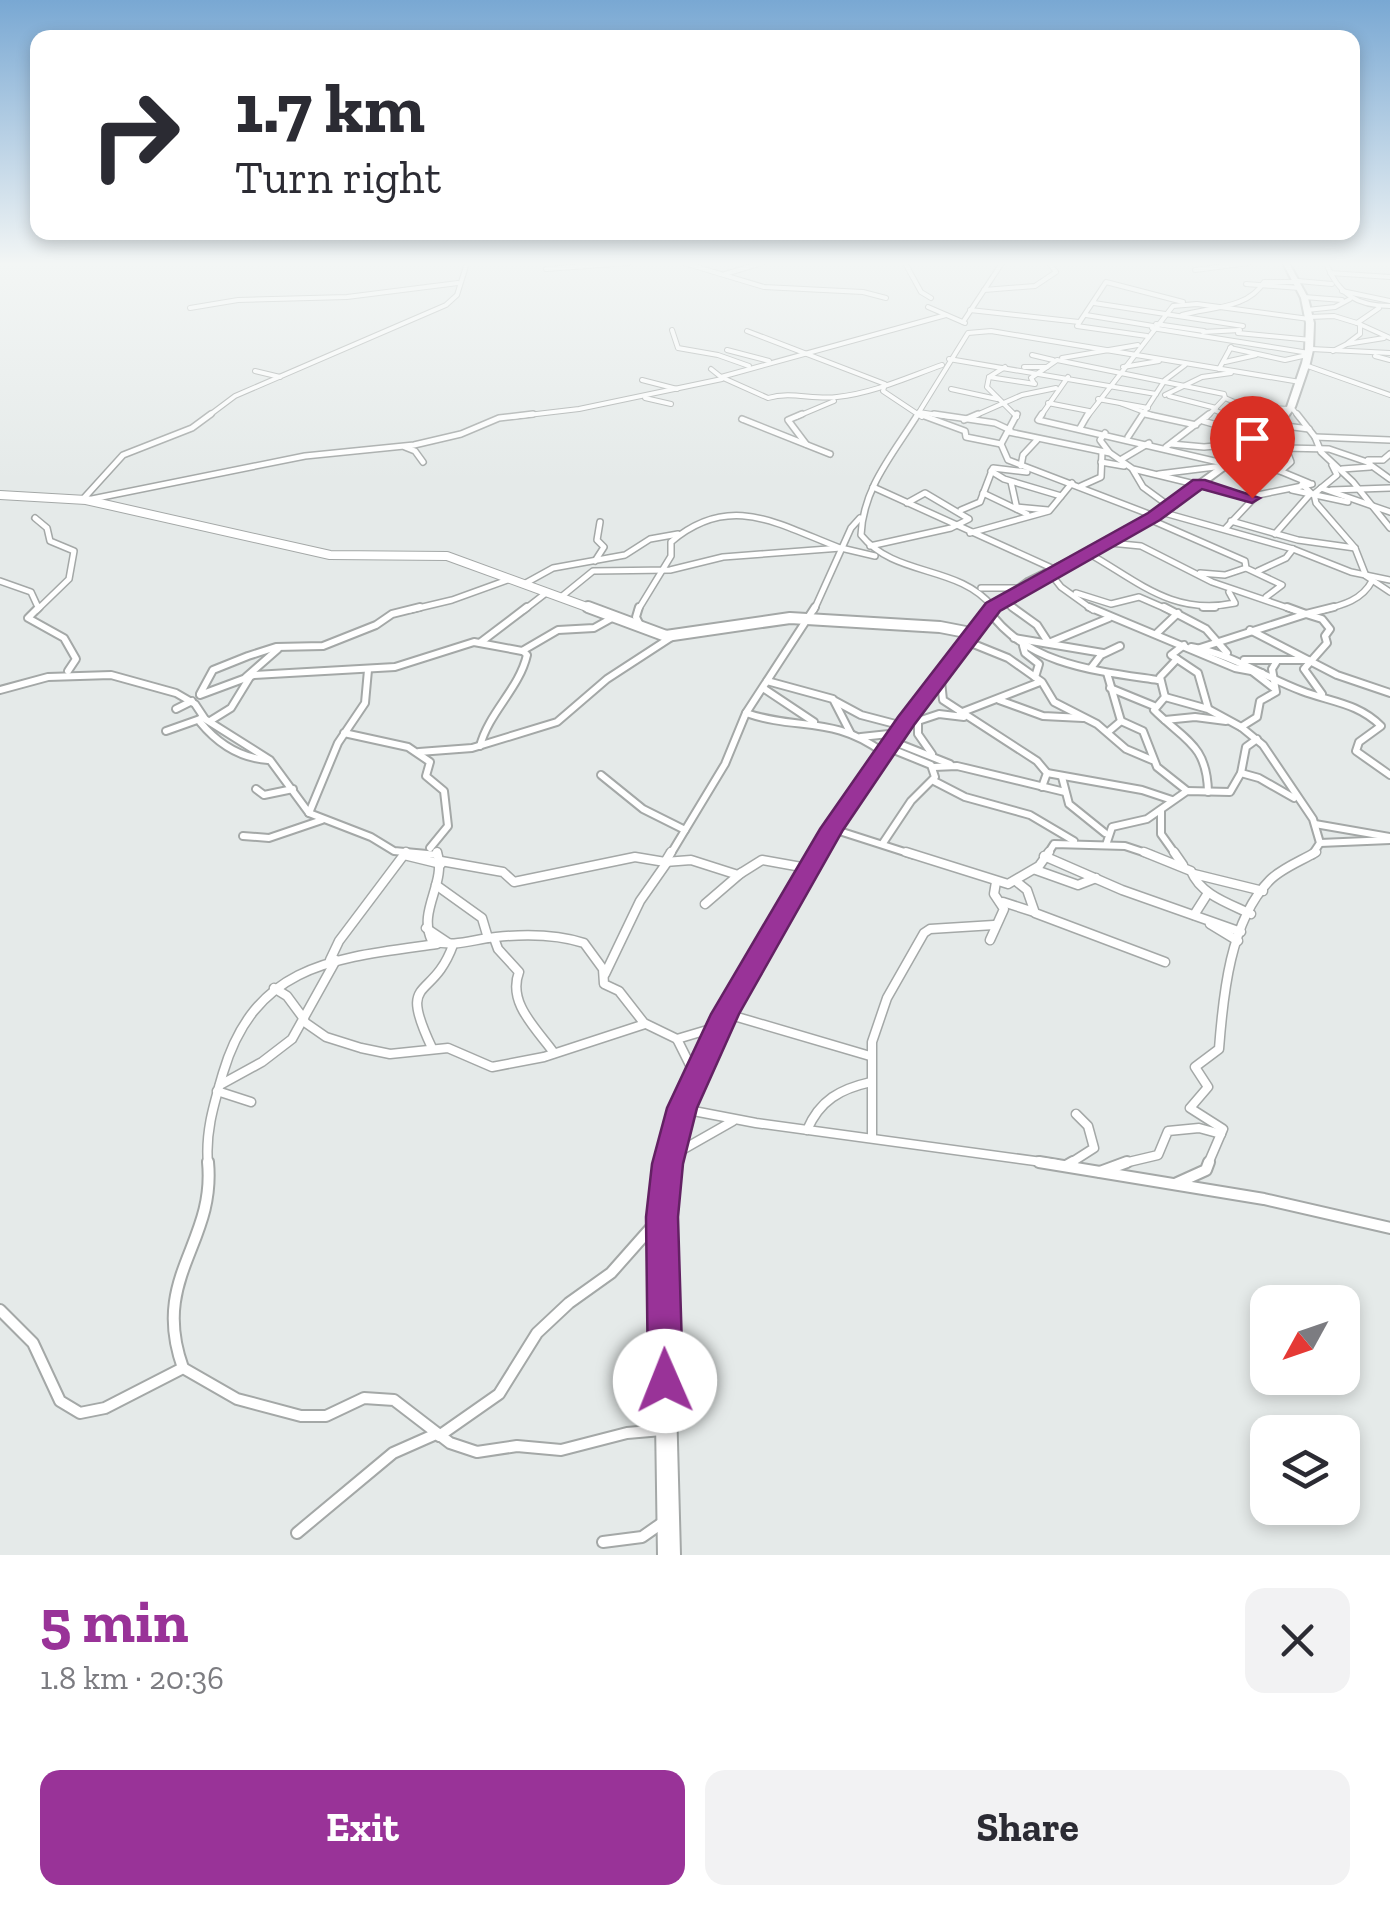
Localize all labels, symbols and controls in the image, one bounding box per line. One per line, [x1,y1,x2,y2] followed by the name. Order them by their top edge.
[235,66,425,150] text: 1.7 km
[70,70,200,200] icon: right
[235,151,441,205] text: Turn right
[1210,396,1295,499] pin
[1225,411,1280,466] icon: arrive
[1250,1285,1360,1395] north arrow
[1250,1285,1360,1525] map controls
[613,1329,717,1433] position arrow
[1250,1415,1360,1525] button: layers
[40,1585,189,1657] text: 5 min
[1245,1588,1350,1693] button: close
[40,1659,224,1697] text: 1.8 km · 20:36
[40,1770,685,1885] button: Exit
[705,1770,1350,1885] button: Share

